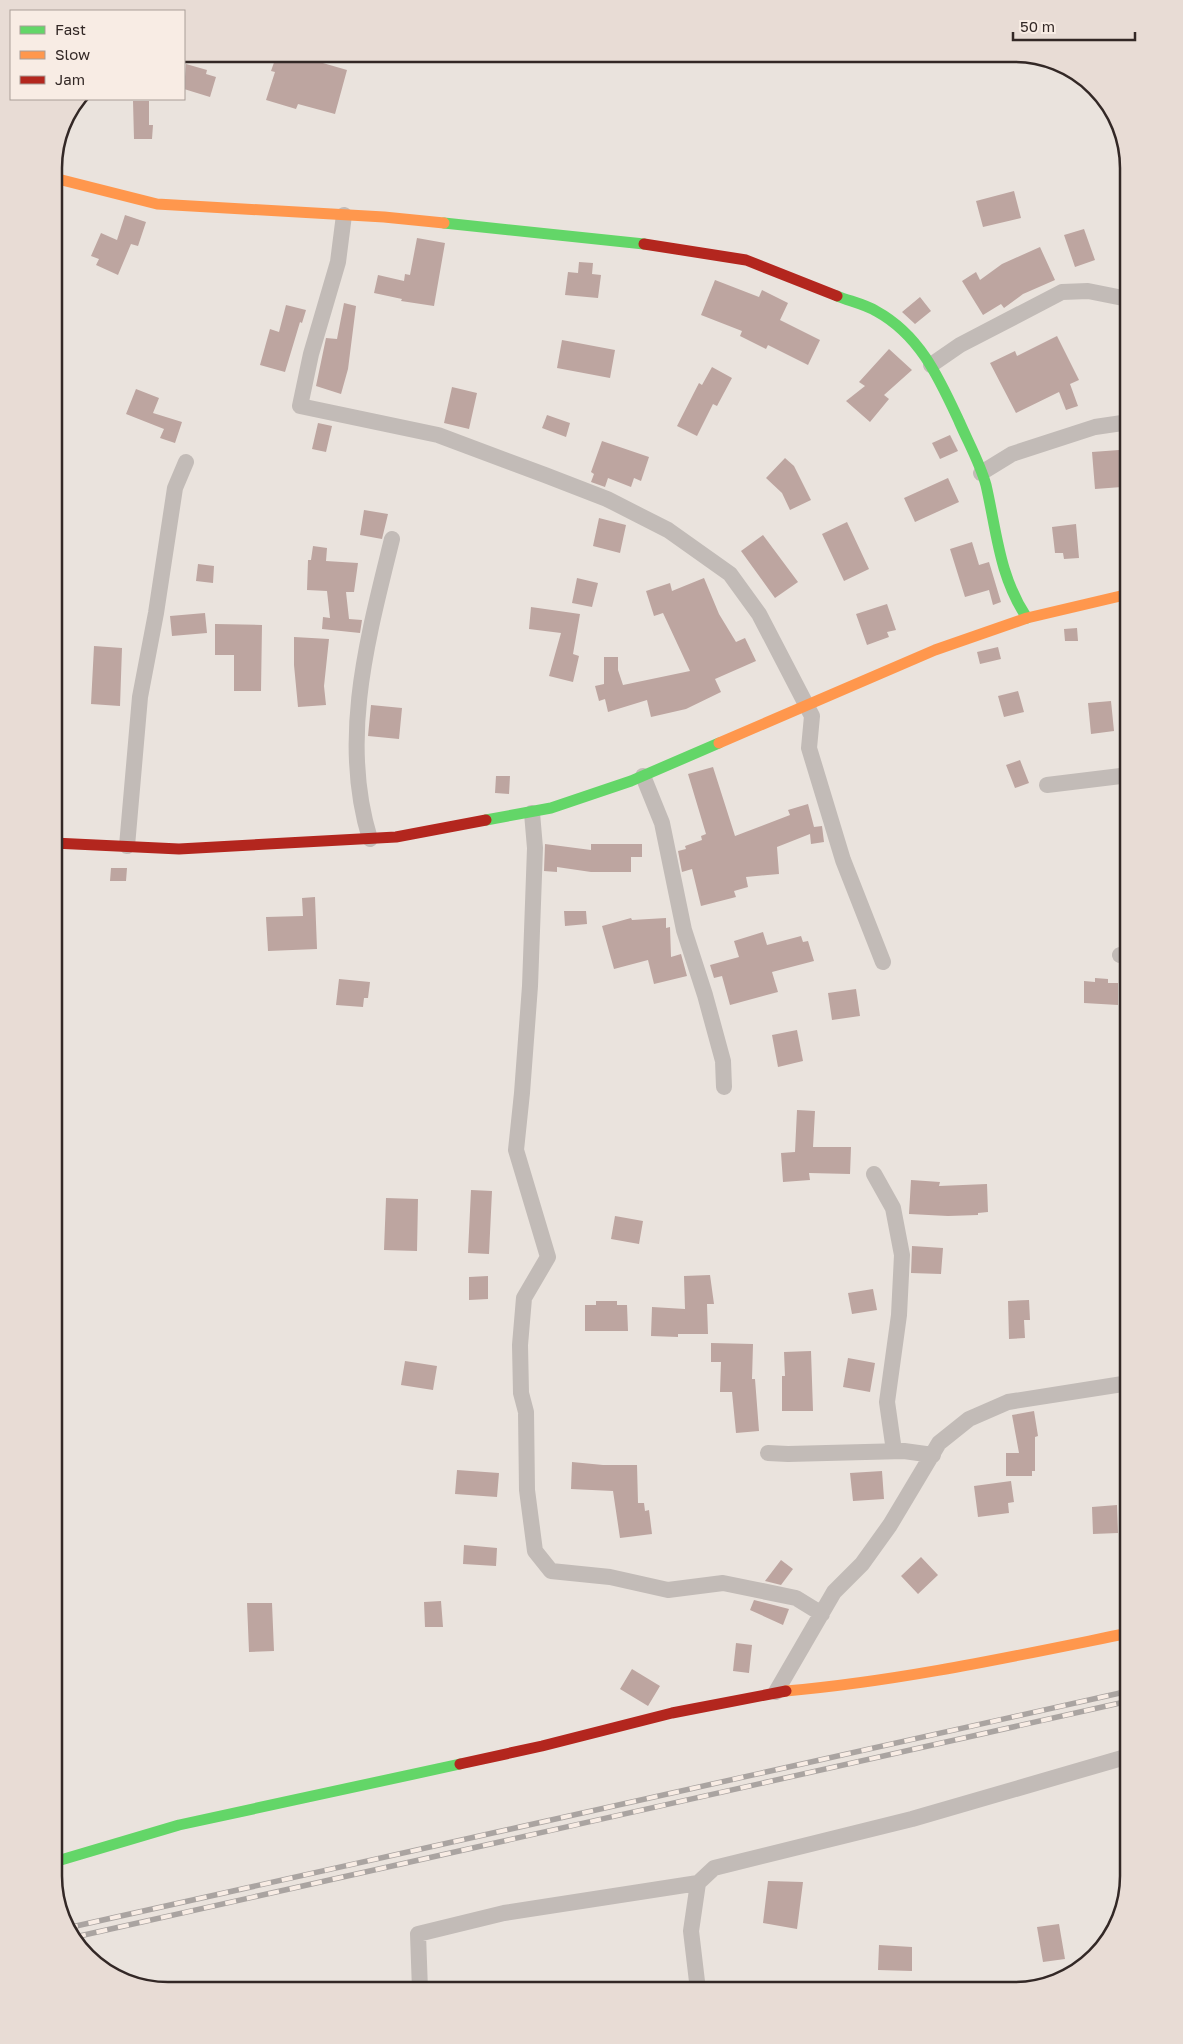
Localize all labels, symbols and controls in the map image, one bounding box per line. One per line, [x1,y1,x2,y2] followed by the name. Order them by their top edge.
[10,10,185,100] legend
[1013,10,1136,42] scale bar
[1020,17,1055,35] text: 50 m
[55,20,86,38] text: Fast
[55,45,90,63] text: Slow
[55,70,85,88] text: Jam

